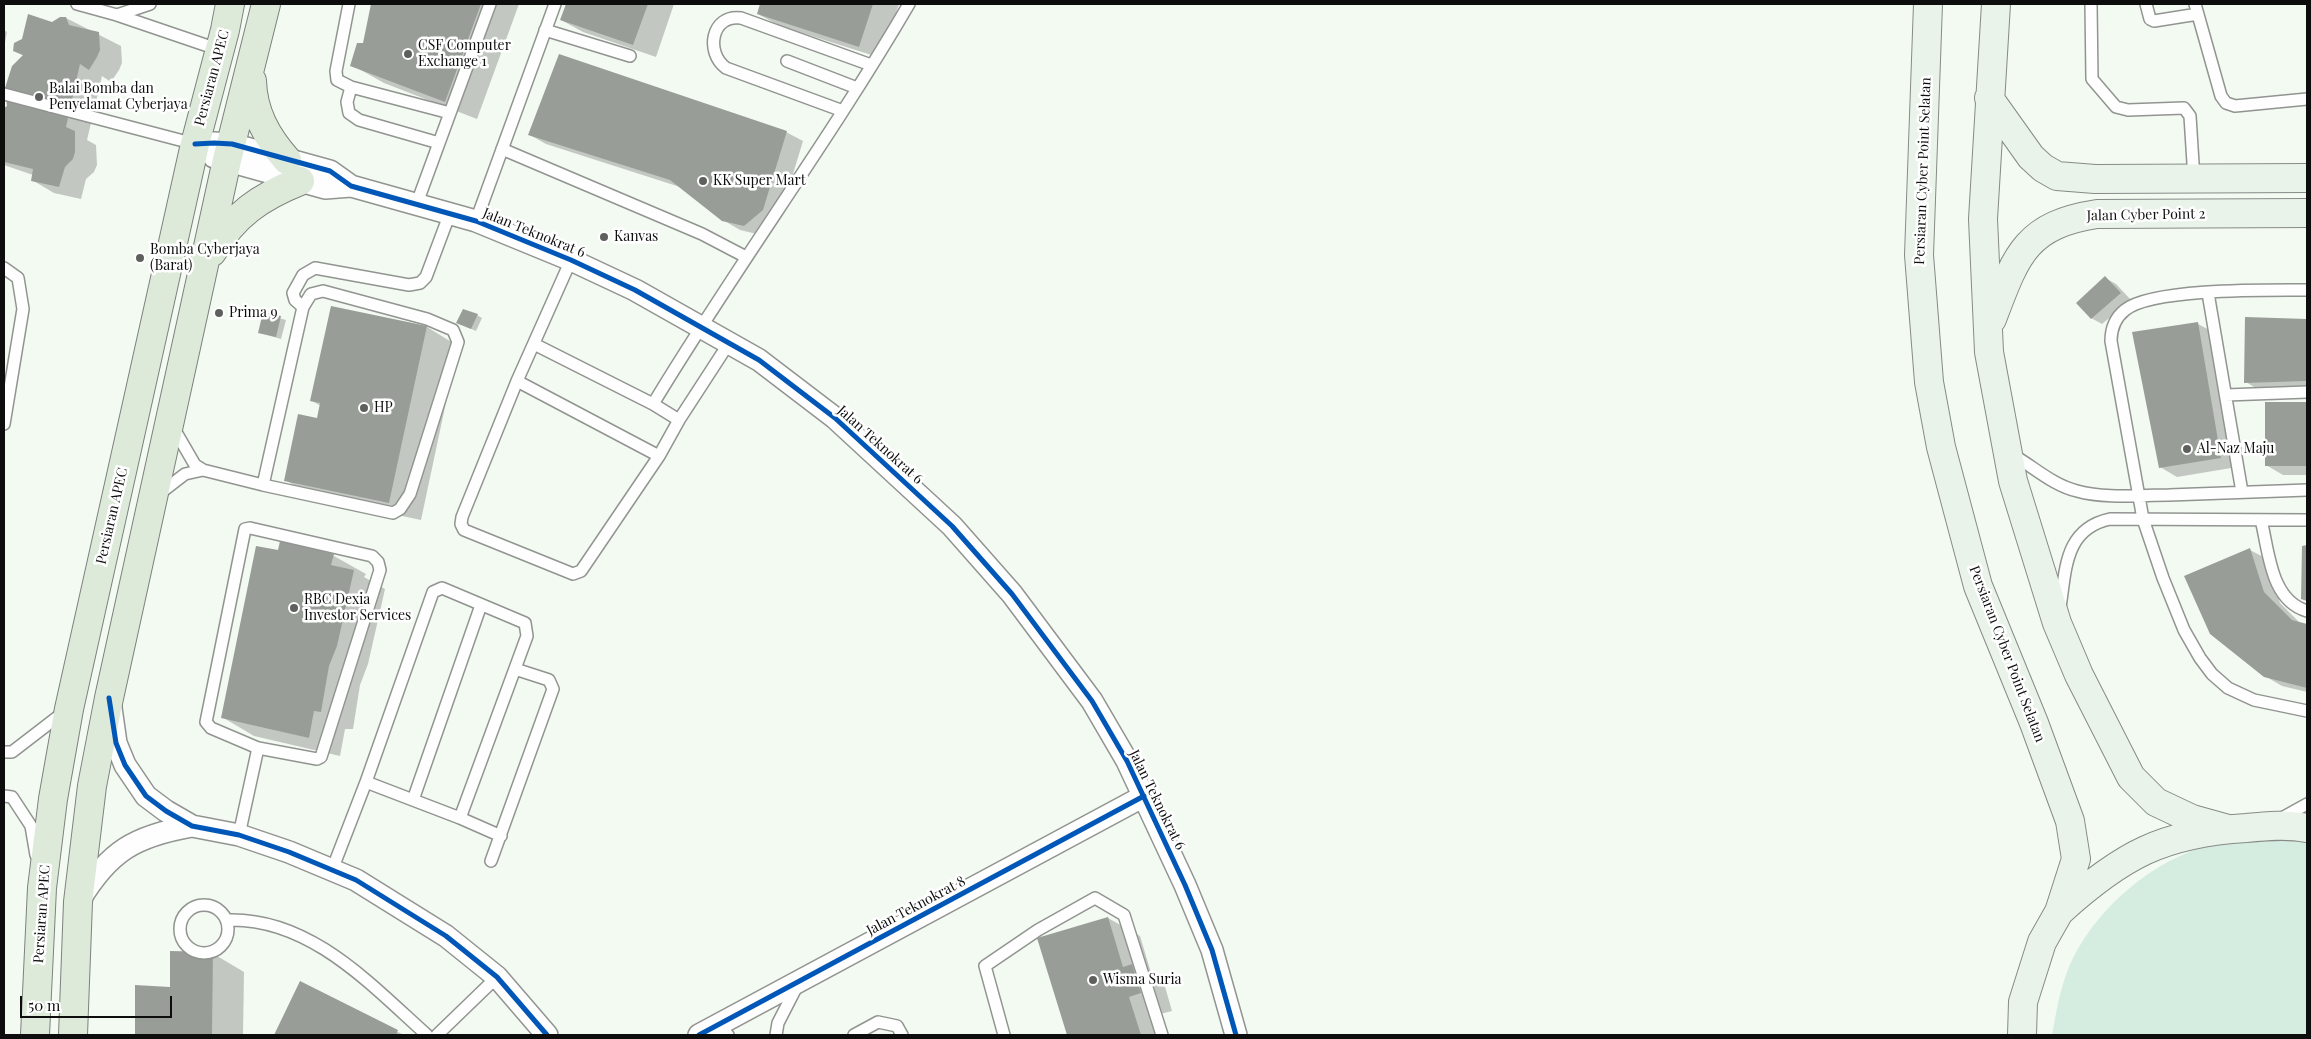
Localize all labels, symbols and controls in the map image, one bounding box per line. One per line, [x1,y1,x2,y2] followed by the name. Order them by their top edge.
[191,28,233,128] street label: Persiaran APEC
[418,38,511,70] place label: CSF Computer Exchange 1
[402,48,414,60] marker: CSF Computer Exchange 1
[1911,77,1935,265] street label: Persiaran Cyber Point Selatan
[49,81,188,114] place label: Balai Bomba dan Penyelamat Cyberjaya
[33,91,45,103] marker: Balai Bomba dan Penyelamat Cyberjaya
[713,173,806,189] place label: KK Super Mart
[697,175,709,187] marker: KK Super Mart
[480,205,588,261] street label: Jalan Teknokrat 6
[2086,206,2206,224] street label: Jalan Cyber Point 2
[614,229,658,245] place label: Kanvas
[598,231,610,243] marker: Kanvas
[150,242,260,274] place label: Bomba Cyberjaya (Barat)
[134,252,146,264] marker: Bomba Cyberjaya (Barat)
[229,305,278,321] place label: Prima 9
[213,307,225,319] marker: Prima 9
[374,400,393,416] place label: HP
[358,402,370,414] marker: HP
[834,402,926,488] street label: Jalan Teknokrat 6
[2197,441,2274,457] place label: Al-Naz Maju
[2181,443,2193,455] marker: Al-Naz Maju
[93,466,131,566] street label: Persiaran APEC
[1966,563,2048,745] street label: Persiaran Cyber Point Selatan
[304,592,411,624] place label: RBC Dexia Investor Services
[288,602,300,614] marker: RBC Dexia Investor Services
[1125,747,1189,853] street label: Jalan Teknokrat 6
[30,864,54,964] street label: Persiaran APEC
[864,873,968,939] street label: Jalan Teknokrat 8
[1103,972,1182,988] place label: Wisma Suria
[1087,974,1099,986] marker: Wisma Suria
[22,986,175,1018] scale bar
[28,995,60,1015] text: 50 m

